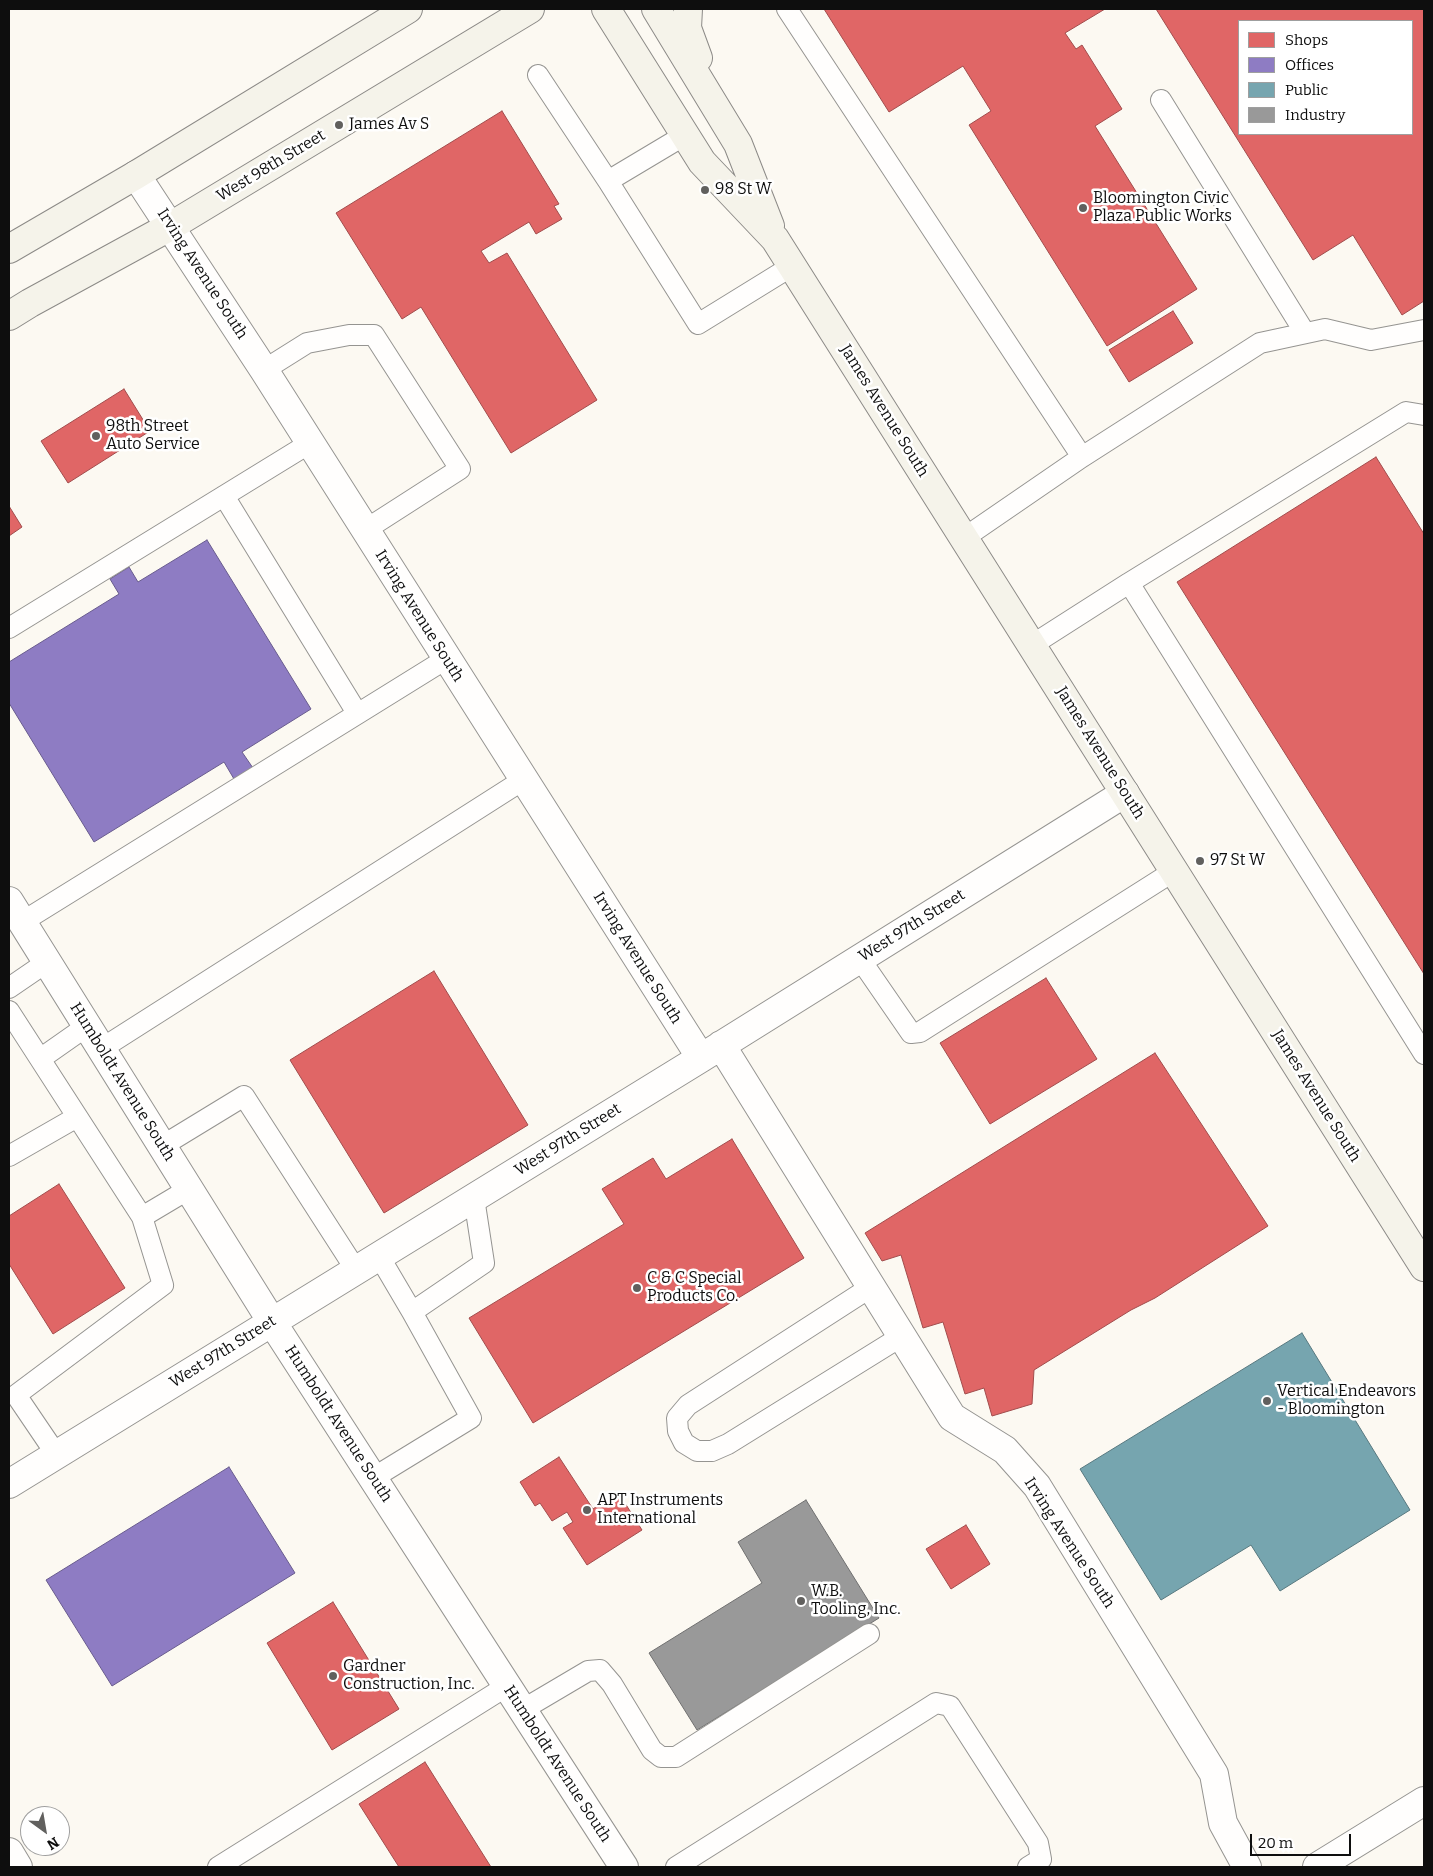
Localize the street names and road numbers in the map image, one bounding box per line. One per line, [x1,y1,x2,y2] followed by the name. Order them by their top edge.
[213,126,329,206] street label: West 98th Street
[153,205,251,343] street label: Irving Avenue South
[836,341,932,481] street label: James Avenue South
[371,547,467,685] street label: Irving Avenue South
[1052,683,1148,823] street label: James Avenue South
[855,886,969,966] street label: West 97th Street
[589,889,685,1027] street label: Irving Avenue South
[65,999,179,1165] street label: Humboldt Avenue South
[1268,1026,1364,1166] street label: James Avenue South
[511,1100,625,1180] street label: West 97th Street
[166,1312,280,1392] street label: West 97th Street
[280,1342,396,1506] street label: Humboldt Avenue South
[1020,1474,1118,1612] street label: Irving Avenue South
[499,1682,615,1846] street label: Humboldt Avenue South

